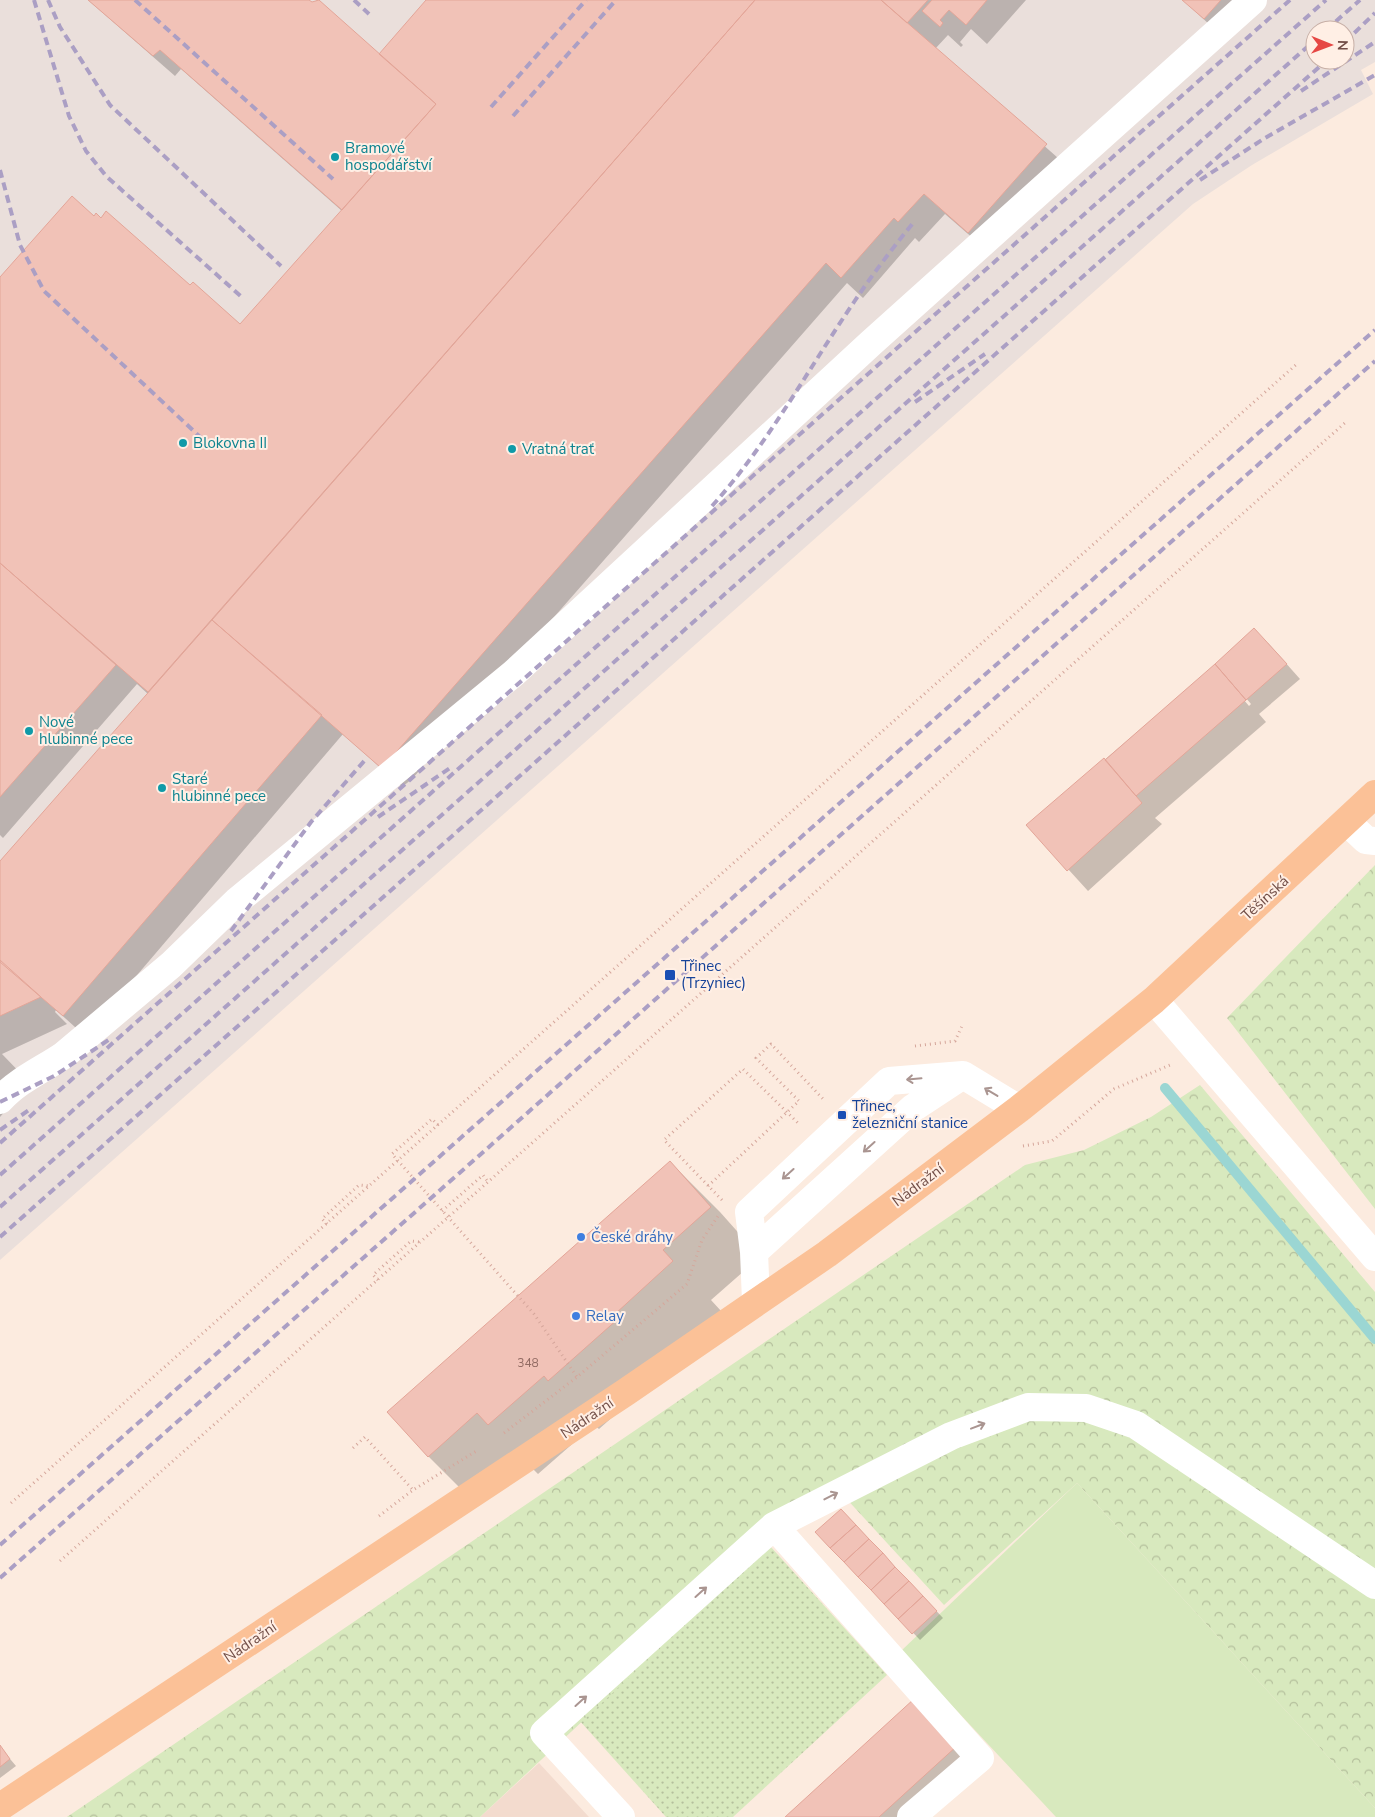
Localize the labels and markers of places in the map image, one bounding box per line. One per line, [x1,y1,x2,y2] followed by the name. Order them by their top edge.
[345,138,433,175] place label: Bramové hospodářství
[329,151,341,163] marker: Bramové hospodářství
[193,433,267,453] place label: Blokovna II
[177,437,189,449] marker: Blokovna II
[521,439,595,459] place label: Vratná trať
[506,443,518,455] marker: Vratná trať
[39,712,133,749] place label: Nové hlubinné pece
[23,725,35,737] marker: Nové hlubinné pece
[172,769,266,806] place label: Staré hlubinné pece
[156,782,168,794] marker: Staré hlubinné pece
[681,956,746,993] place label: Třinec (Trzyniec)
[663,968,677,982] marker: Třinec (Trzyniec)
[852,1096,968,1133] place label: Třinec, železniční stanice
[836,1109,848,1121] marker: Třinec, železniční stanice
[591,1226,673,1247] place label: České dráhy
[575,1231,587,1243] marker: České dráhy
[586,1306,624,1326] place label: Relay
[570,1310,582,1322] marker: Relay

